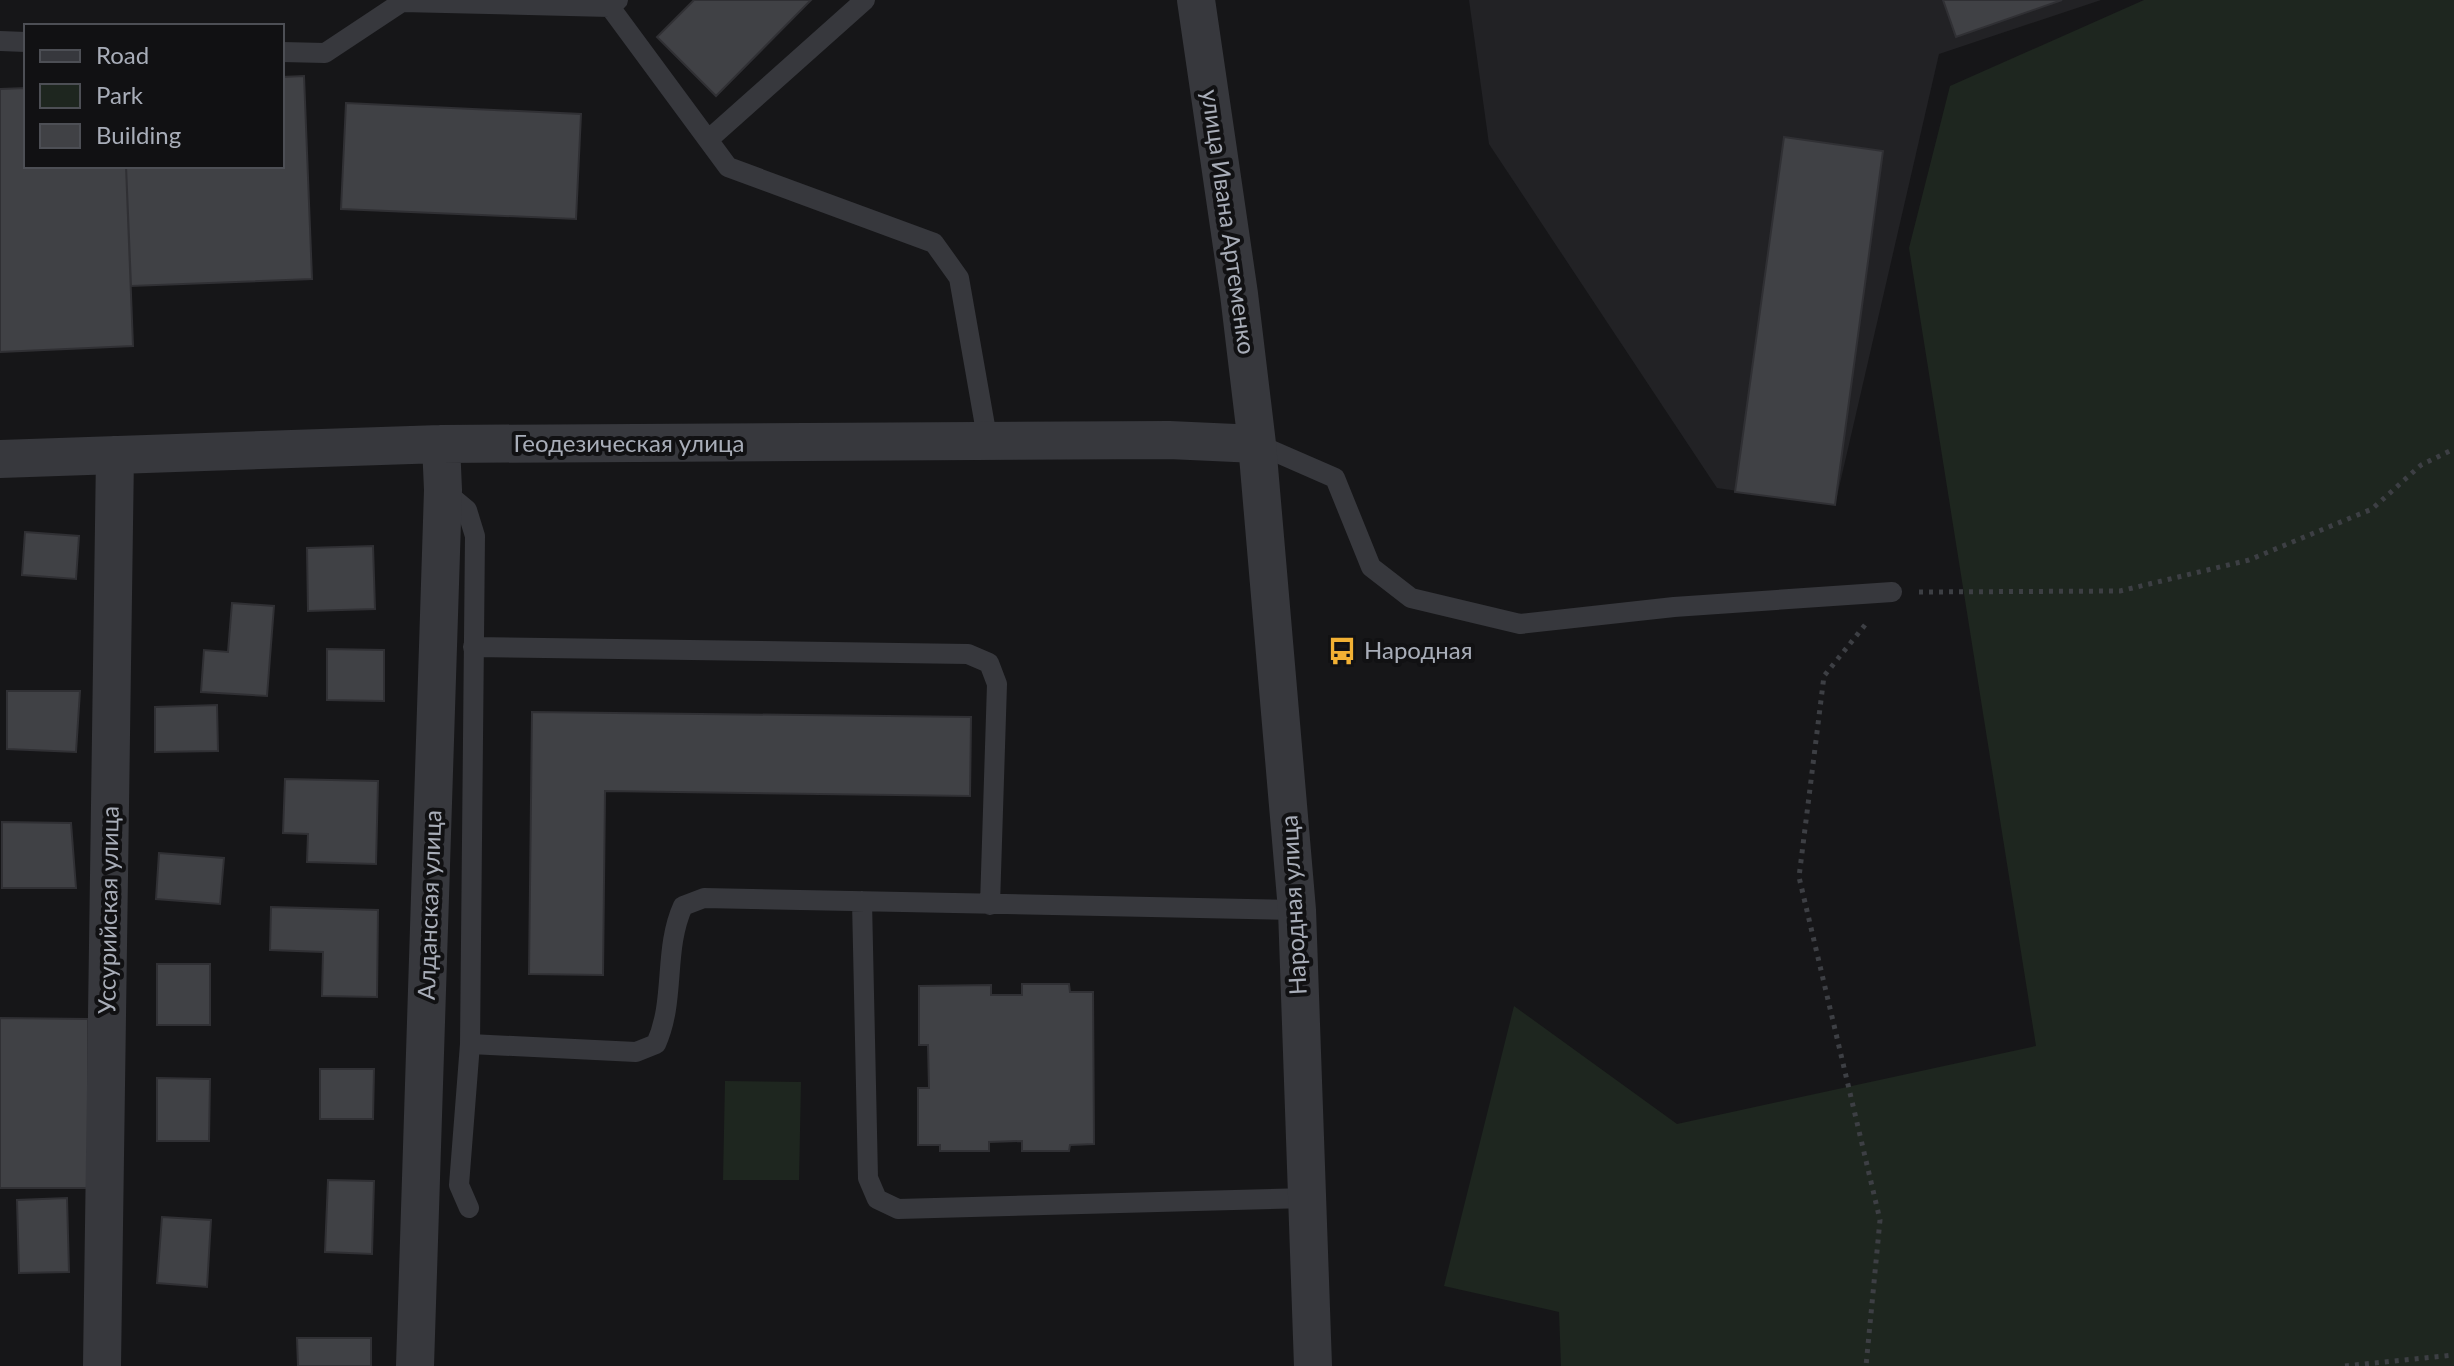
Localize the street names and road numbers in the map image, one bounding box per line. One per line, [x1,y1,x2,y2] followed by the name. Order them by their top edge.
[1197,87,1262,356] street label: улица Ивана Артеменко
[514,428,744,457] street label: Геодезическая улица
[91,806,124,1014] street label: Уссурийская улица
[411,809,446,1000] street label: Алданская улица
[1273,814,1312,996] street label: Народная улица

